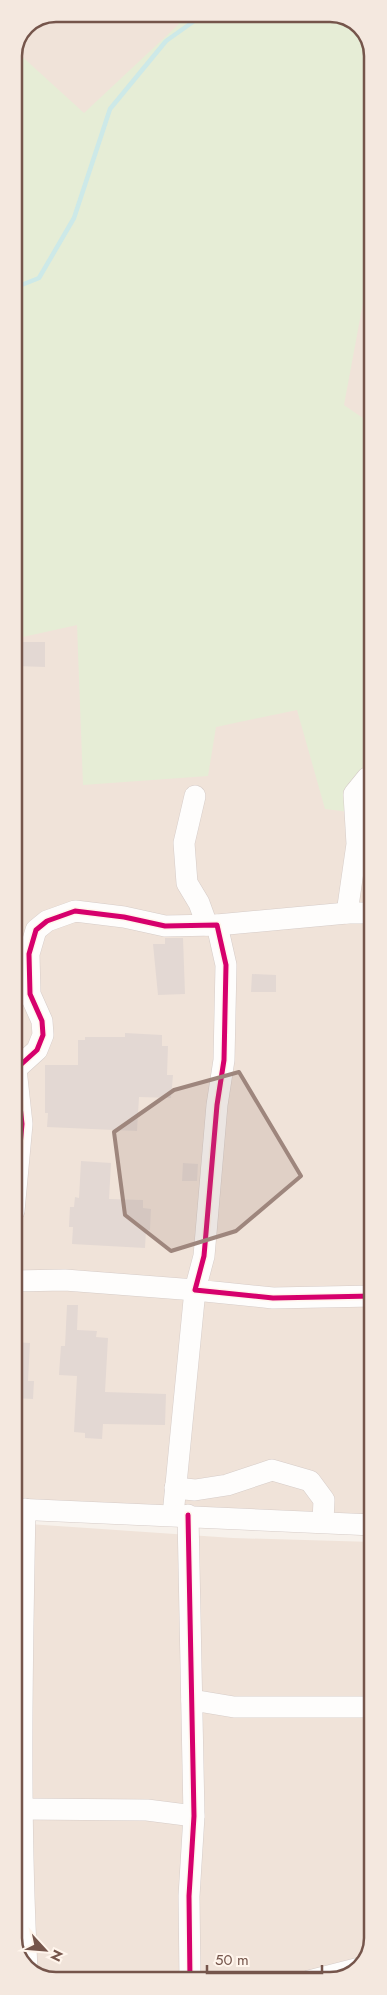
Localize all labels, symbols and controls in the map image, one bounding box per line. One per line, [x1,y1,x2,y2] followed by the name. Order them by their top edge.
[20,1925,70,1975] north arrow
[207,1942,322,1974] scale bar
[45,1946,68,1965] text: N
[215,1949,249,1971] text: 50 m

